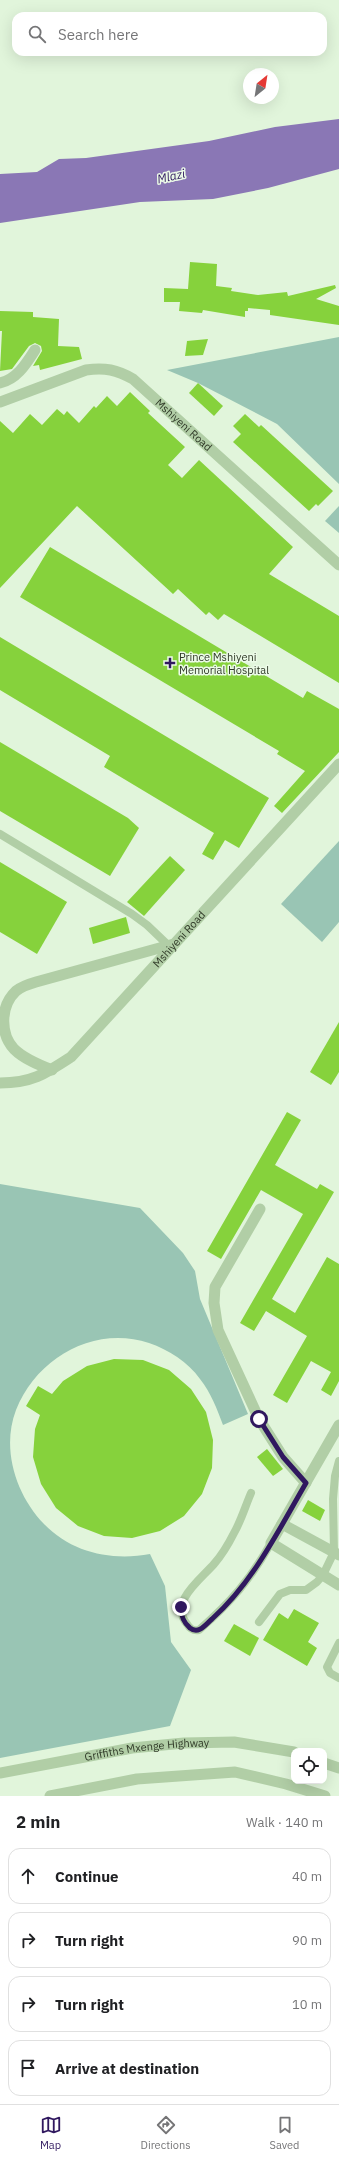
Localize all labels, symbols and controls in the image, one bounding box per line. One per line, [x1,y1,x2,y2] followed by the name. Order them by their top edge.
[12,12,327,56] search box
[26,23,48,45] icon: search
[58,25,138,44] text: Search here
[243,68,279,104] north arrow
[156,165,187,186] water label: Mlazi
[152,396,215,454] street label: Mshiyeni Road
[179,650,269,677] place label: Prince Mshiyeni Memorial Hospital
[164,657,176,669] marker: Prince Mshiyeni Memorial Hospital
[150,908,208,970] street label: Mshiyeni Road
[250,1410,268,1428] route start
[172,1598,190,1616] route end
[83,1735,210,1764] street label: Griffiths Mxenge Highway
[291,1748,327,1784] map controls
[291,1748,327,1784] button: locate
[16,1811,60,1833] text: 2 min
[246,1814,323,1831] text: Walk · 140 m
[17,1865,39,1887] icon: ahead
[55,1867,119,1886] text: Continue
[292,1868,322,1885] text: 40 m
[17,1929,39,1951] icon: right
[55,1931,124,1950] text: Turn right
[292,1932,322,1949] text: 90 m
[17,1993,39,2015] icon: right
[55,1995,124,2014] text: Turn right
[292,1996,322,2013] text: 10 m
[17,2057,39,2079] icon: arrive
[55,2059,199,2078] text: Arrive at destination
[40,2114,62,2152] tab: Map
[141,2114,191,2152] tab: Directions
[270,2114,299,2152] tab: Saved

